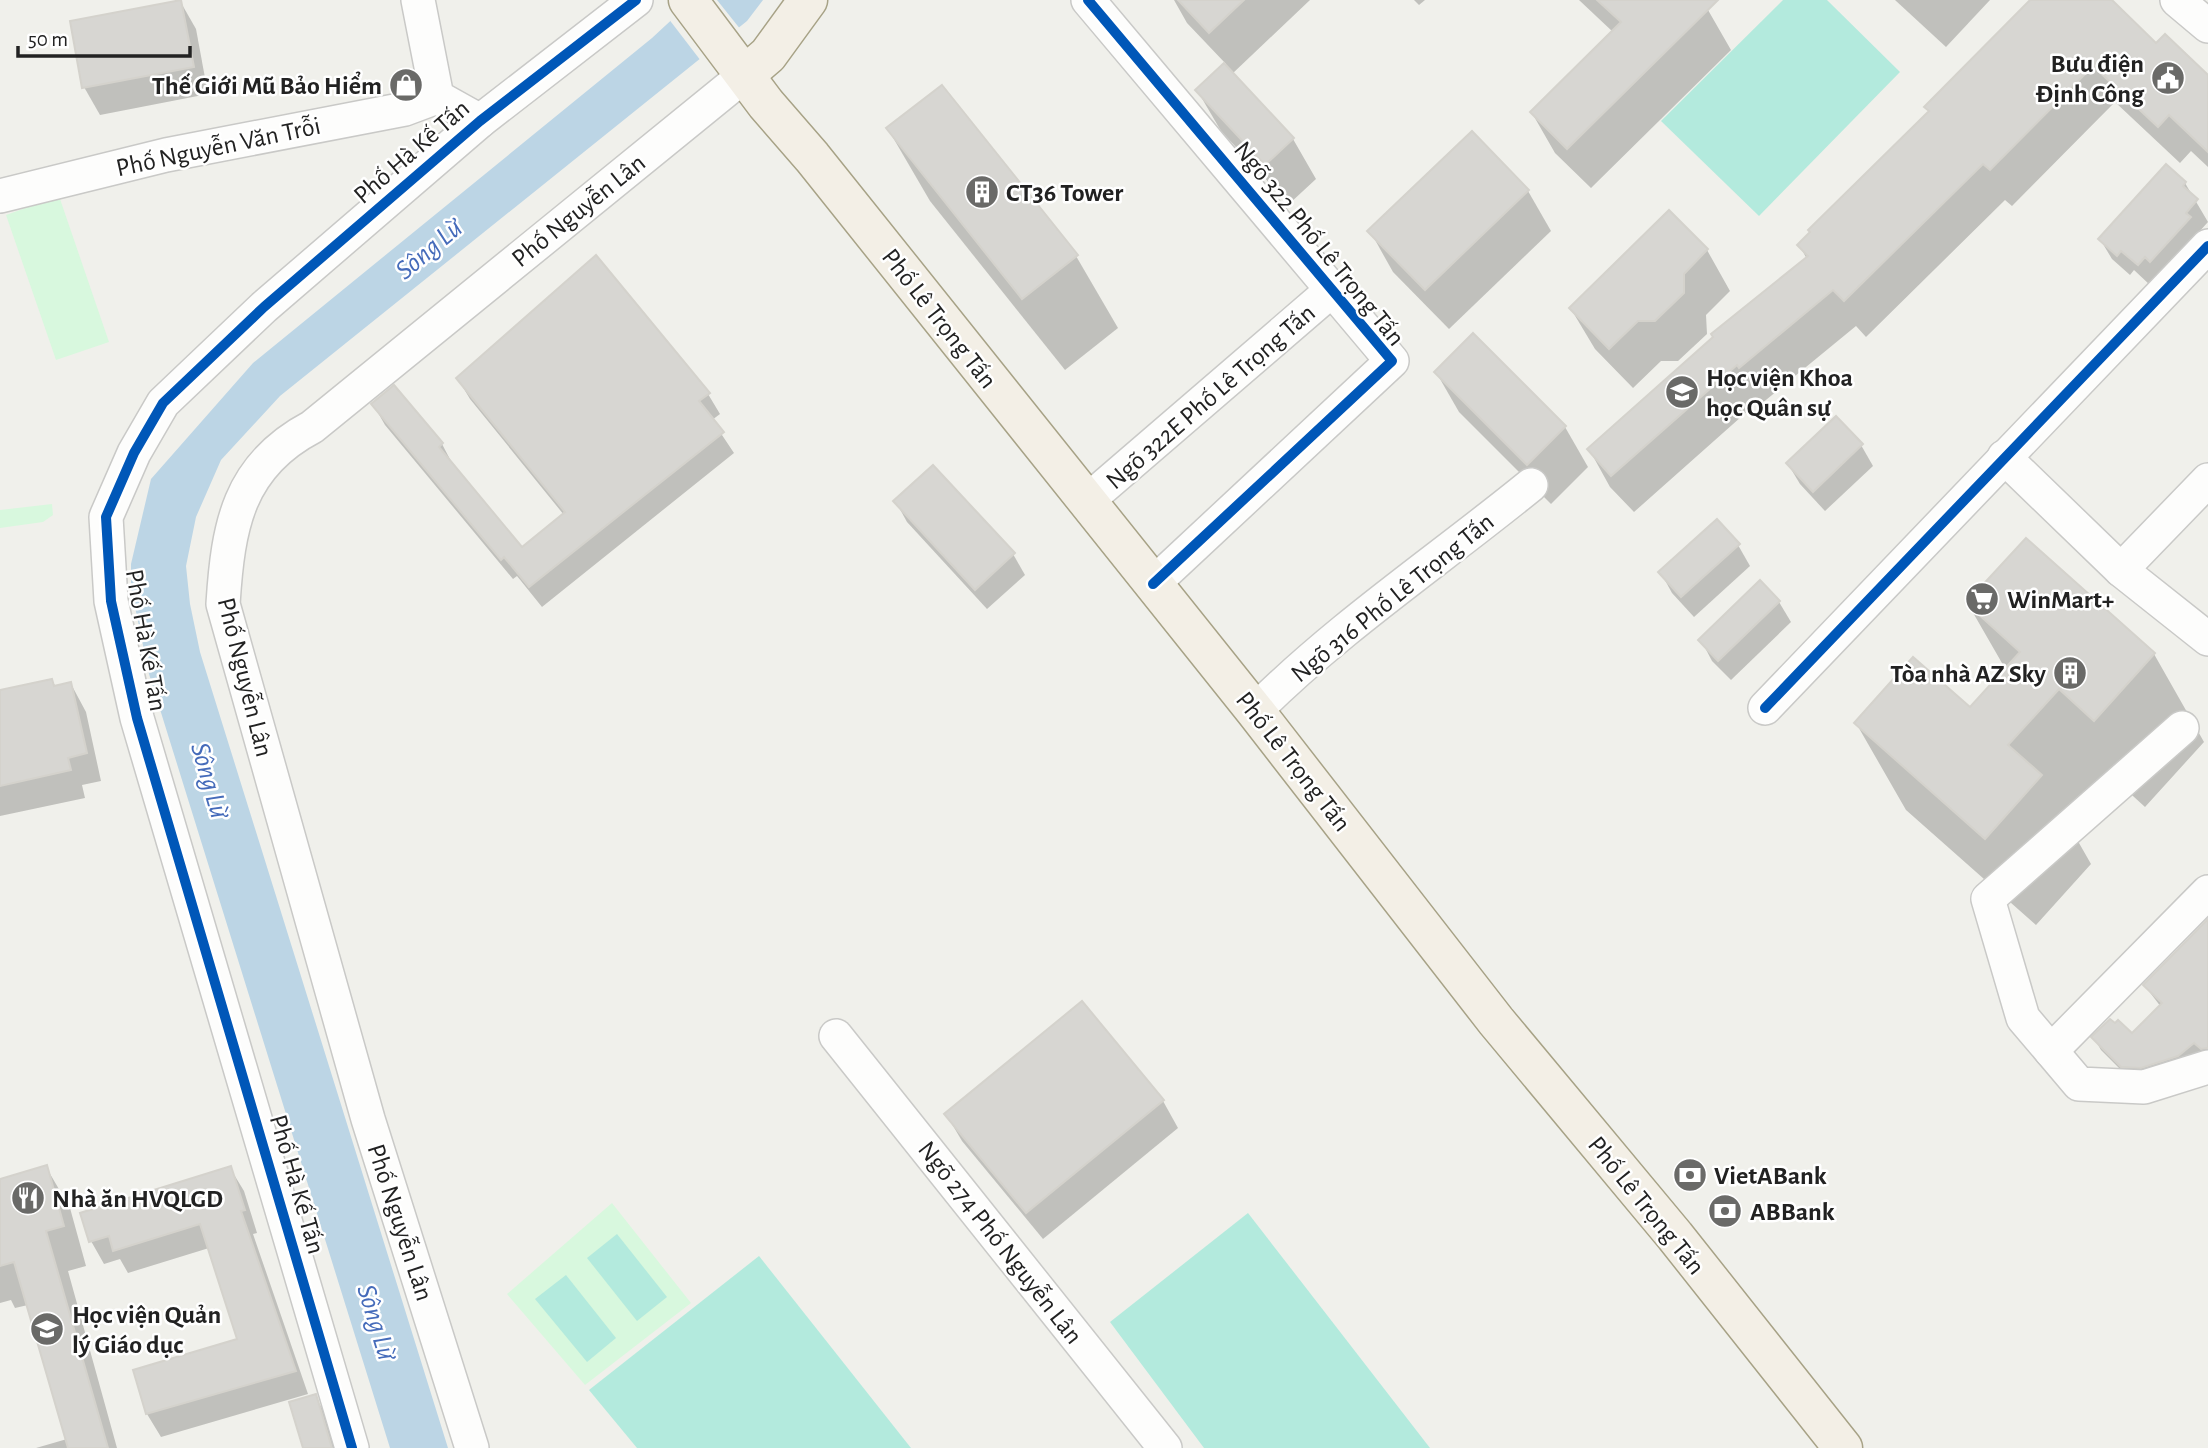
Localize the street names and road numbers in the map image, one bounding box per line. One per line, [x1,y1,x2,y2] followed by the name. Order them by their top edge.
[349,95,474,209] street label: Phố Hà Kế Tấn
[113,112,323,181] street label: Phố Nguyễn Văn Trỗi
[1229,136,1410,351] street label: Ngõ 322 Phố Lê Trọng Tấn
[506,149,650,272] street label: Phố Nguyễn Lân
[877,244,1002,393] street label: Phố Lê Trọng Tấn
[1101,299,1320,494] street label: Ngõ 322E Phố Lê Trọng Tấn
[1286,508,1499,687] street label: Ngõ 316 Phố Lê Trọng Tấn
[121,567,171,713] street label: Phố Hà Kế Tấn
[213,595,278,760] street label: Phố Nguyễn Lân
[1231,687,1356,836] street label: Phố Lê Trọng Tấn
[265,1112,329,1257] street label: Phố Hà Kế Tấn
[1583,1132,1710,1280] street label: Phố Lê Trọng Tấn
[913,1136,1088,1349] street label: Ngõ 274 Phố Nguyễn Lân
[362,1140,439,1304] street label: Phố Nguyễn Lân

